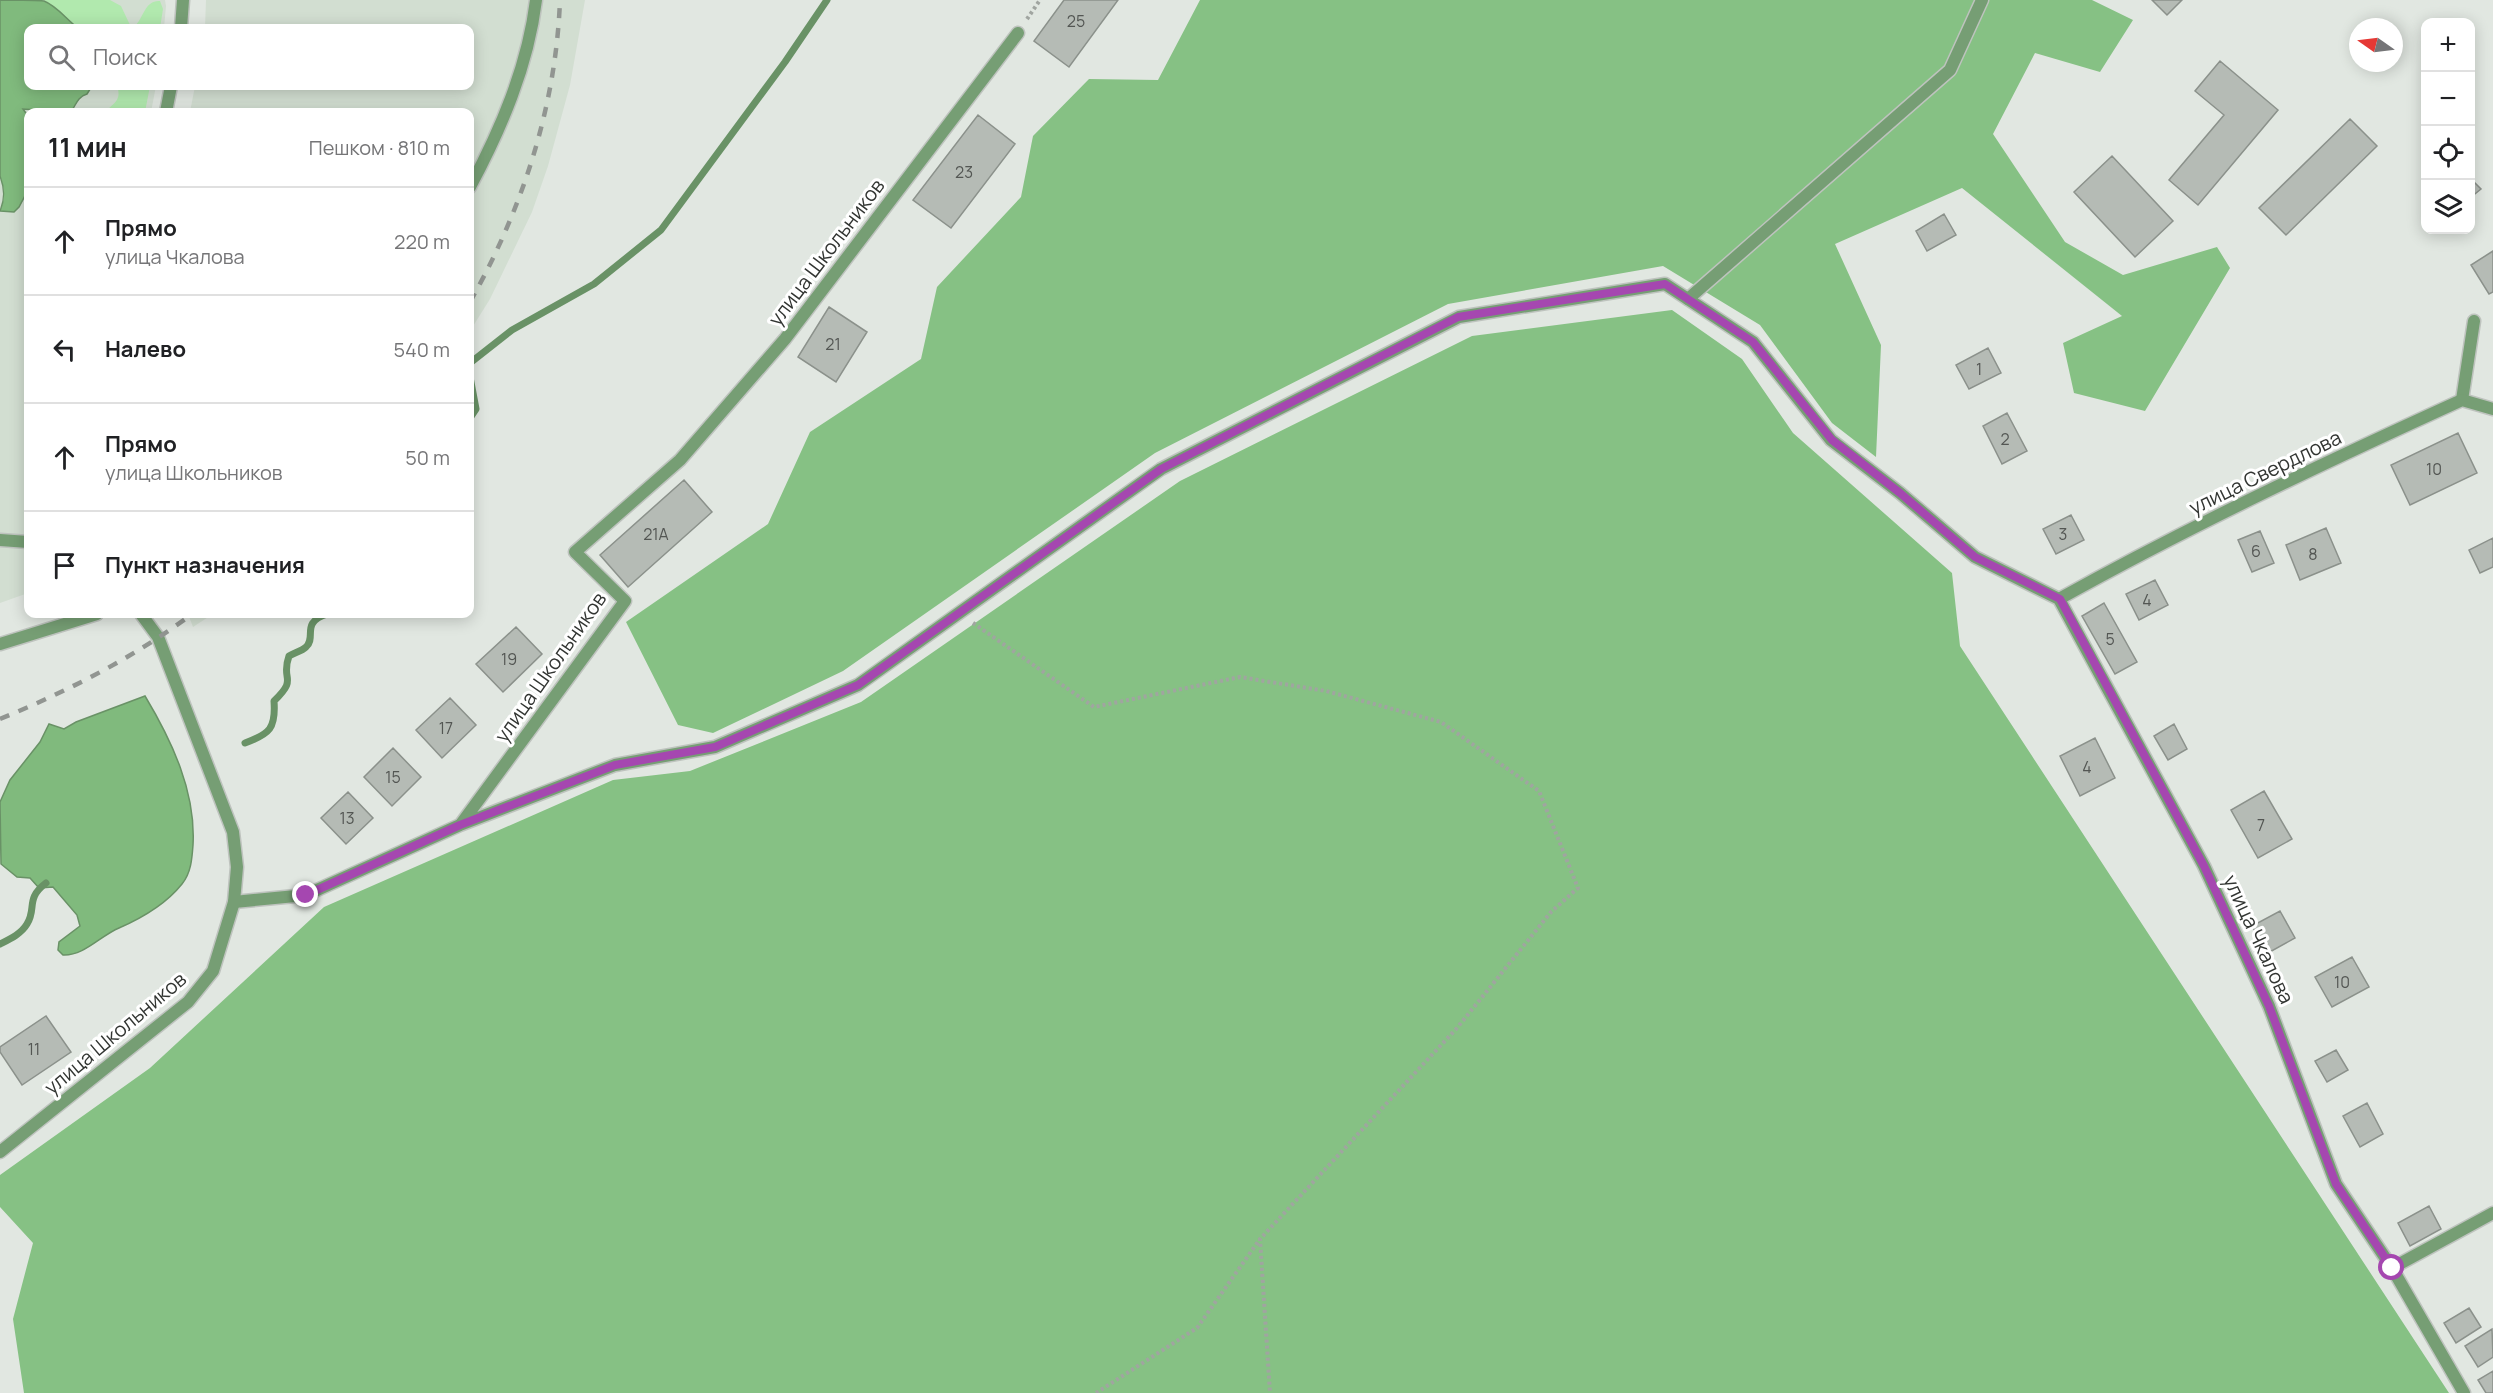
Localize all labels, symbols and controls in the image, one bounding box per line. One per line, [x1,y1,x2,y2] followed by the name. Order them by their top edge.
[1067,10,1085,32] house number: 25
[2349,18,2403,72] north arrow
[2421,18,2475,234] map controls
[2421,18,2475,72] button: +
[24,24,474,90] search box
[45,41,78,74] icon: search
[93,42,157,72] text: Поиск
[2421,72,2475,126] button: −
[2421,126,2475,180] button: locate
[48,129,127,165] text: 11 мин
[309,134,450,161] text: Пешком · 810 m
[955,161,973,183] house number: 23
[762,173,890,331] street label: улица Школьников
[2421,180,2475,234] button: layers
[105,213,177,243] text: Прямо
[48,225,81,258] icon: ahead
[394,228,450,255] text: 220 m
[105,243,245,270] text: улица Чкалова
[48,333,81,366] icon: left
[825,333,841,355] house number: 21
[105,334,186,364] text: Налево
[394,336,450,363] text: 540 m
[1976,358,1982,380] house number: 1
[2184,423,2346,521] street label: улица Свердлова
[2000,428,2010,450] house number: 2
[105,429,177,459] text: Прямо
[48,441,81,474] icon: ahead
[405,444,450,471] text: 50 m
[2426,458,2442,480] house number: 10
[105,459,283,486] text: улица Школьников
[643,523,669,545] house number: 21А
[2059,523,2067,545] house number: 3
[2251,540,2261,562] house number: 6
[2308,543,2318,565] house number: 8
[48,549,81,582] icon: arrive
[105,550,305,580] text: Пункт назначения
[488,586,612,747] street label: улица Школьников
[2142,589,2152,611] house number: 4
[2105,628,2115,650] house number: 5
[501,648,517,670] house number: 19
[439,717,453,739] house number: 17
[2082,756,2092,778] house number: 4
[385,766,401,788] house number: 15
[339,807,355,829] house number: 13
[2257,814,2265,836] house number: 7
[2217,870,2301,1008] street label: улица Чкалова
[292,881,318,907] route end
[38,965,192,1100] street label: улица Школьников
[2334,971,2350,993] house number: 10
[28,1038,40,1060] house number: 11
[2378,1254,2404,1280] route start

